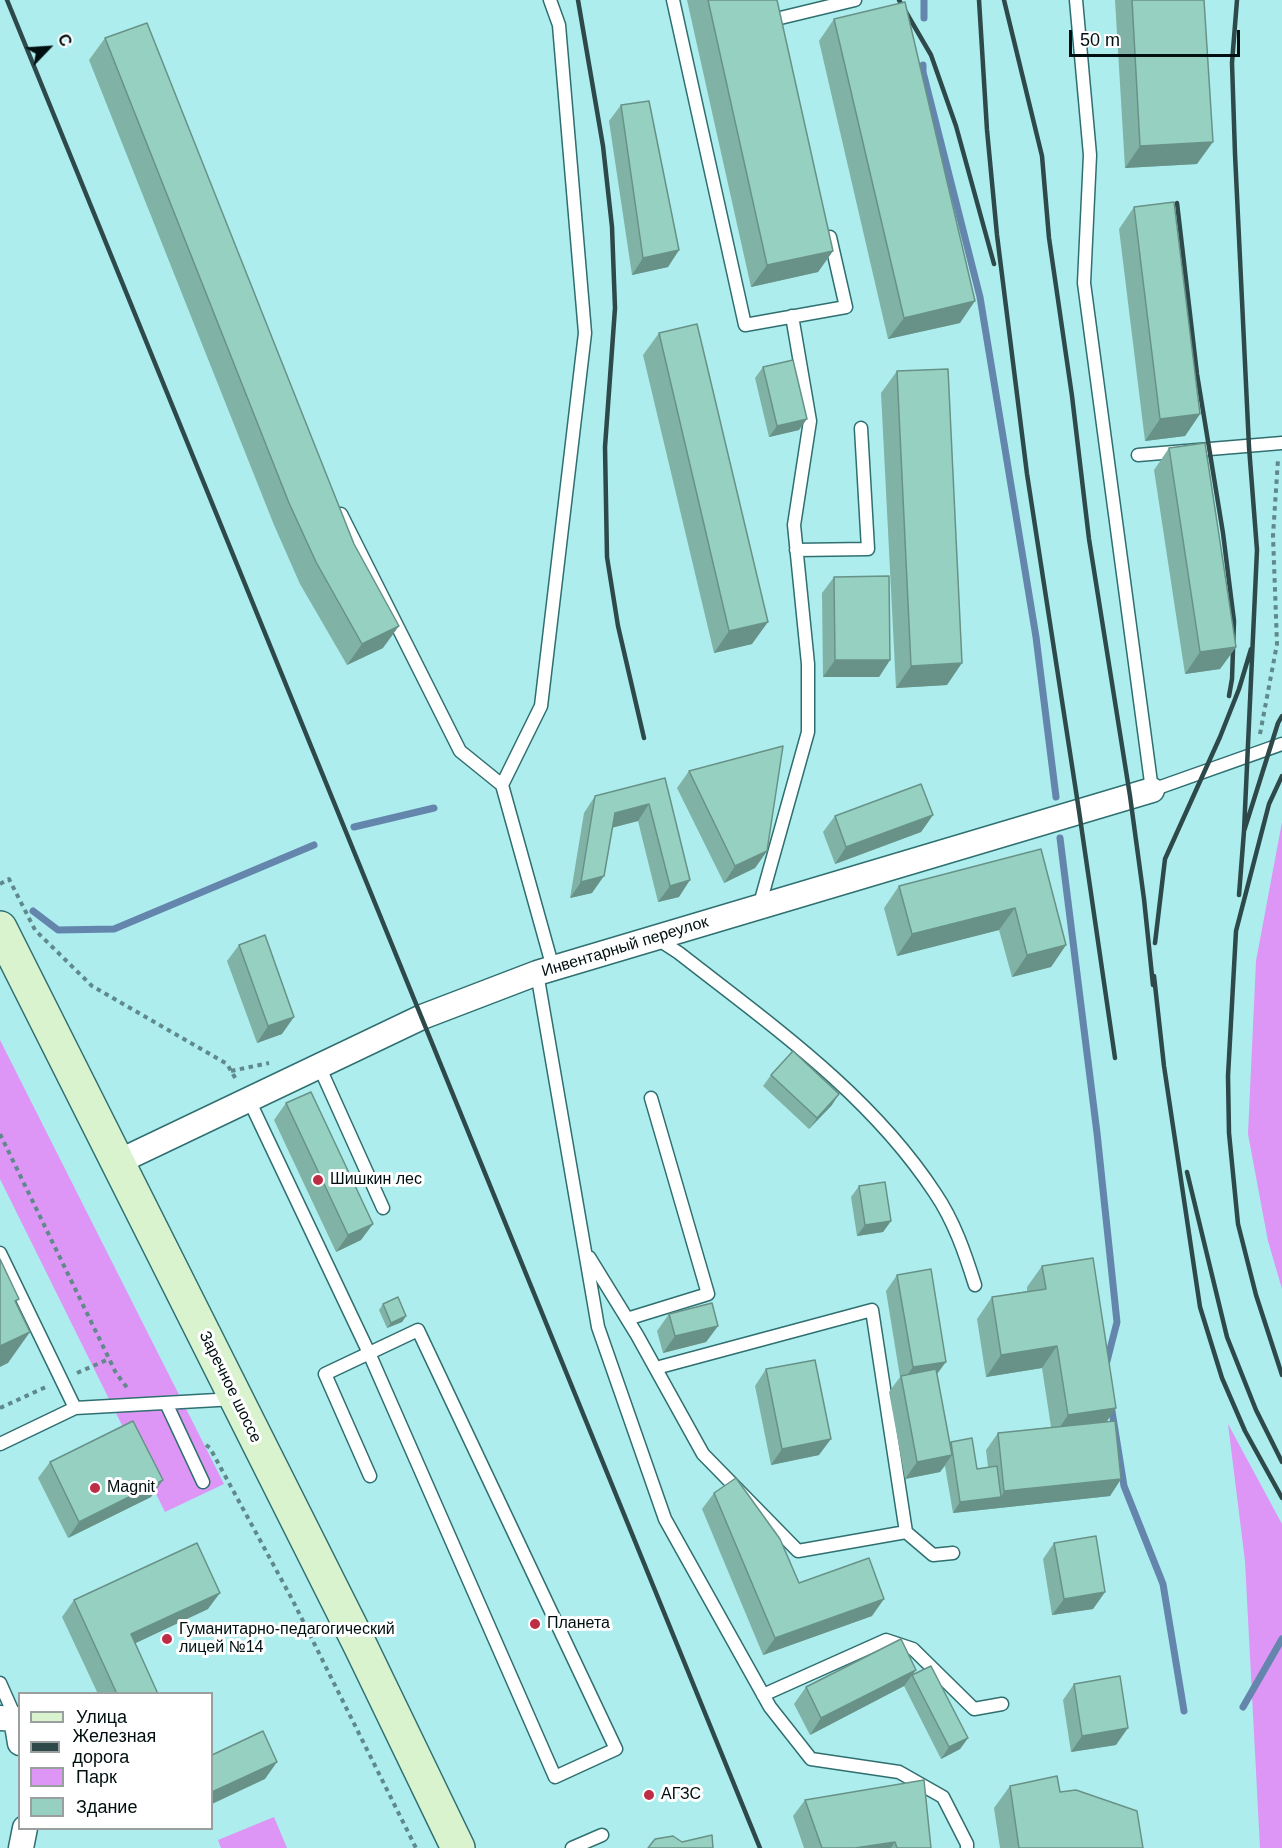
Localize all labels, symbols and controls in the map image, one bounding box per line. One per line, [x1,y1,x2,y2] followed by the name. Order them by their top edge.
[18,18,78,78] north arrow
[1072,18,1243,56] scale bar
[1080,30,1120,50] text: 50 m
[55,31,75,49] text: С
[539,912,711,982] street label: Инвентарный переулок
[330,1170,422,1190] place label: Шишкин лес
[311,1173,325,1187] marker: Шишкин лес
[195,1328,265,1446] street label: Заречное шоссе
[107,1478,155,1498] place label: Magnit
[88,1481,102,1495] marker: Magnit
[547,1614,610,1634] place label: Планета
[528,1617,542,1631] marker: Планета
[179,1620,395,1658] place label: Гуманитарно-педагогический лицей №14
[160,1632,174,1646] marker: Гуманитарно-педагогический лицей №14
[18,1692,213,1830] legend
[76,1707,127,1727] text: Улица
[72,1726,156,1767] text: Железная дорога
[76,1767,117,1787] text: Парк
[661,1785,701,1805] place label: АГЗС
[642,1788,656,1802] marker: АГЗС
[76,1797,137,1817] text: Здание

